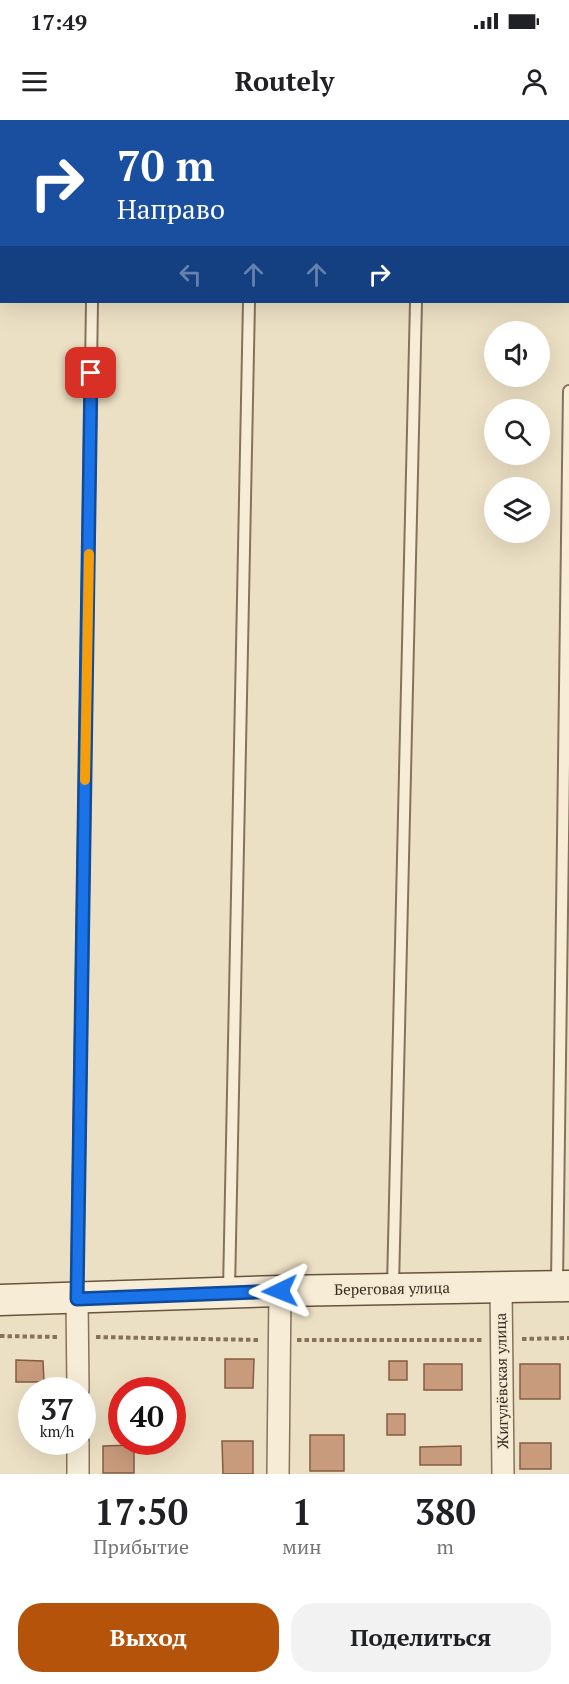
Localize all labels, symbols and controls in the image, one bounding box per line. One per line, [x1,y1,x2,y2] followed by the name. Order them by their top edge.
[30,7,87,36] text: 17:49
[235,63,334,99] text: Routely
[18,65,51,98] icon: menu
[518,65,551,98] icon: person
[117,137,215,193] text: 70 m
[18,144,96,222] icon: right
[117,191,225,227] text: Направо
[174,258,207,291] icon: left
[237,258,270,291] icon: ahead
[300,258,333,291] icon: ahead
[363,258,396,291] icon: right
[484,321,550,543] map controls
[484,321,550,387] button: sound
[65,347,116,398] pin
[74,356,107,389] icon: arrive
[484,399,550,465] button: search
[484,477,550,543] button: layers
[248,1259,312,1323] position arrow
[334,1277,450,1299] street label: Береговая улица
[490,1312,512,1449] street label: Жигулёвская улица
[108,1377,186,1455] speed limit sign: 40
[40,1389,74,1429] text: 37
[40,1421,74,1441] text: km/h
[94,1488,188,1535] text: 17:50
[292,1488,312,1535] text: 1
[415,1488,476,1535] text: 380
[93,1533,189,1560] text: Прибытие
[282,1533,322,1560] text: мин
[437,1533,454,1560] text: m
[18,1603,279,1672] button: Выход
[291,1603,551,1672] button: Поделиться

